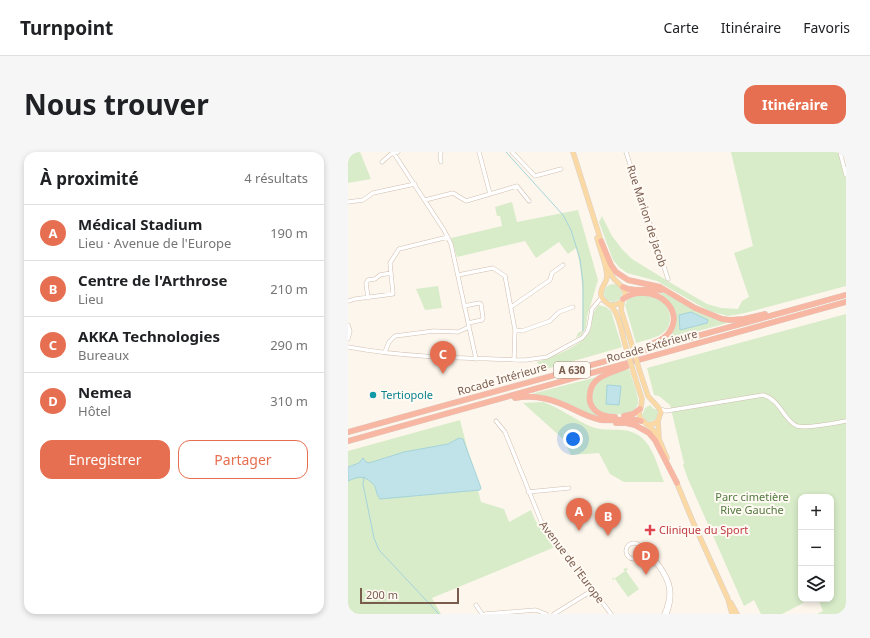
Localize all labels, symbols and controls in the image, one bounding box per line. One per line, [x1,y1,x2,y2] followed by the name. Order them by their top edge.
[20,15,113,41] text: Turnpoint
[663,18,699,37] text: Carte
[721,18,781,37] text: Itinéraire
[803,18,850,37] text: Favoris
[24,85,209,123] text: Nous trouver
[744,85,846,124] button: Itinéraire
[624,163,671,269] street label: Rue Marion de Jacob
[40,167,139,190] text: À proximité
[244,169,308,187] text: 4 résultats
[78,214,202,234] text: Médical Stadium
[49,224,58,242] text: A
[270,224,308,242] text: 190 m
[78,234,231,252] text: Lieu · Avenue de l'Europe
[78,270,227,290] text: Centre de l'Arthrose
[49,280,57,298] text: B
[270,280,308,298] text: 210 m
[78,290,104,308] text: Lieu
[605,325,699,366] street label: Rocade Extérieure
[78,326,220,346] text: AKKA Technologies
[49,336,57,354] text: C
[270,336,308,354] text: 290 m
[430,341,456,374] pin: C
[78,346,129,364] text: Bureaux
[455,359,548,398] street label: Rocade Intérieure
[554,362,590,378] road number: A 630
[78,382,132,402] text: Nemea
[381,387,433,402] place label: Tertiopole
[368,390,378,400] marker: Tertiopole
[48,392,58,410] text: D
[270,392,308,410] text: 310 m
[78,402,111,420] text: Hôtel
[563,429,583,449] your location
[40,440,170,479] button: Enregistrer
[178,440,308,479] button: Partager
[715,489,789,517] park label: Parc cimetière Rive Gauche
[798,494,834,602] map controls
[798,494,834,530] button: +
[566,498,592,531] pin: A
[595,503,621,536] pin: B
[536,517,608,606] street label: Avenue de l'Europe
[659,522,748,537] place label: Clinique du Sport
[644,524,656,536] marker: Clinique du Sport
[798,530,834,566] button: −
[633,542,659,575] pin: D
[798,566,834,602] button: layers
[360,586,459,605] scale bar
[366,587,398,602] text: 200 m

